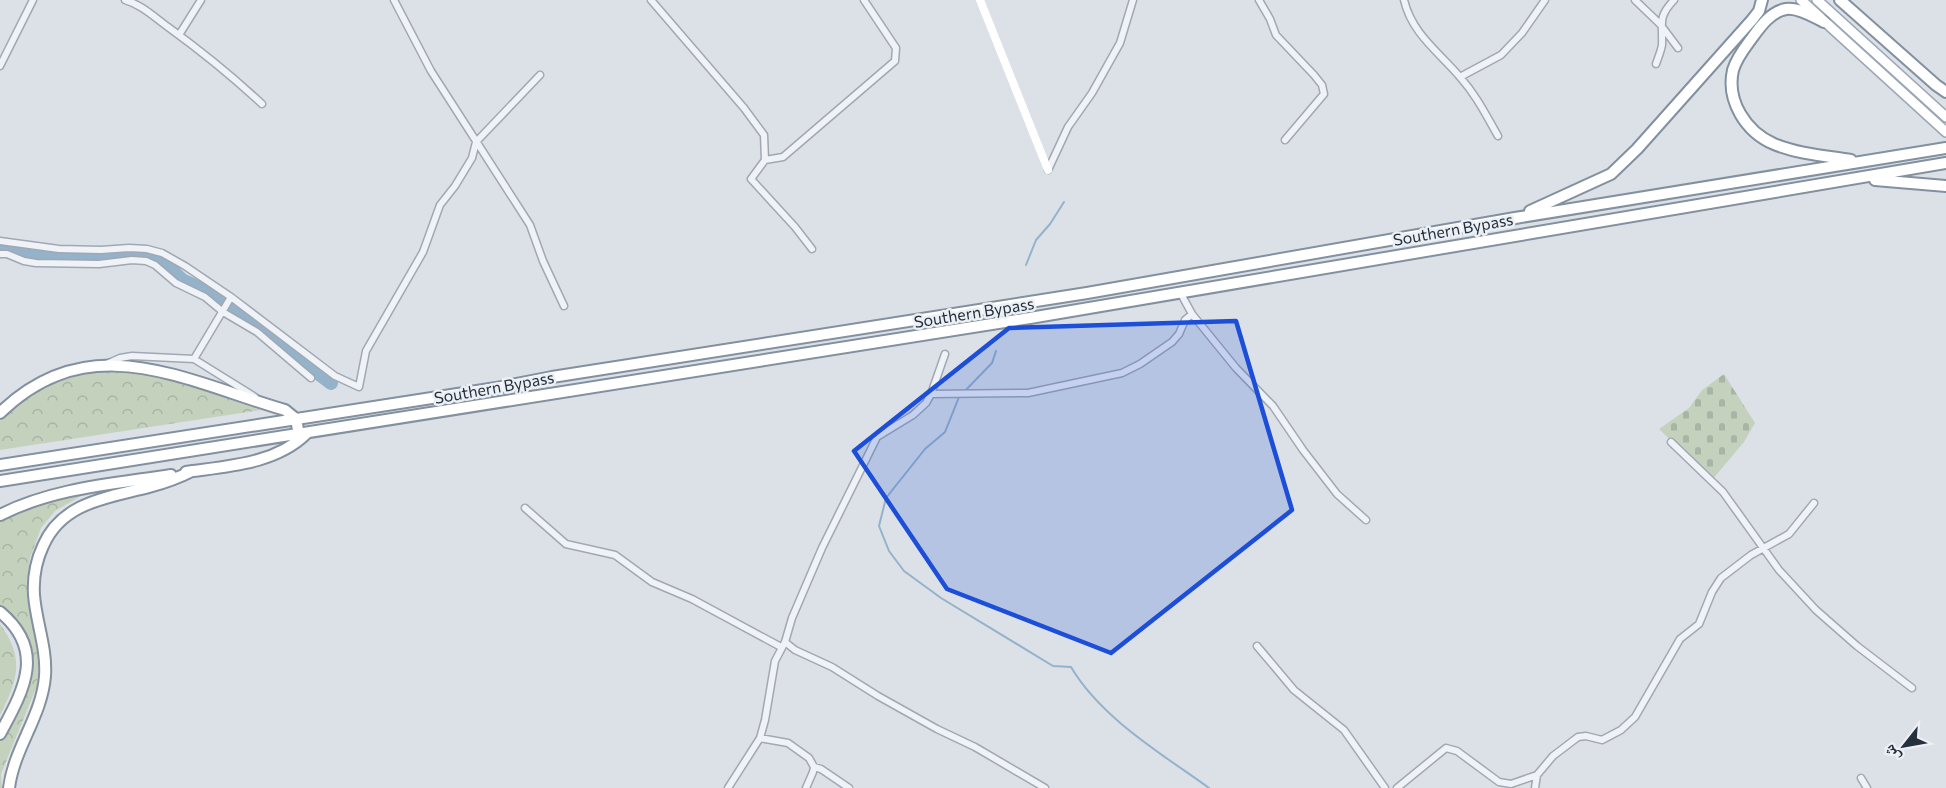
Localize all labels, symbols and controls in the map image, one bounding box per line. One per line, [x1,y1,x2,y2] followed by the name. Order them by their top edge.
[1391,209,1515,249] street label: Southern Bypass
[912,293,1036,331] street label: Southern Bypass
[432,367,556,407] street label: Southern Bypass
[1874,716,1934,776] north arrow
[1878,741,1904,766] text: ش

